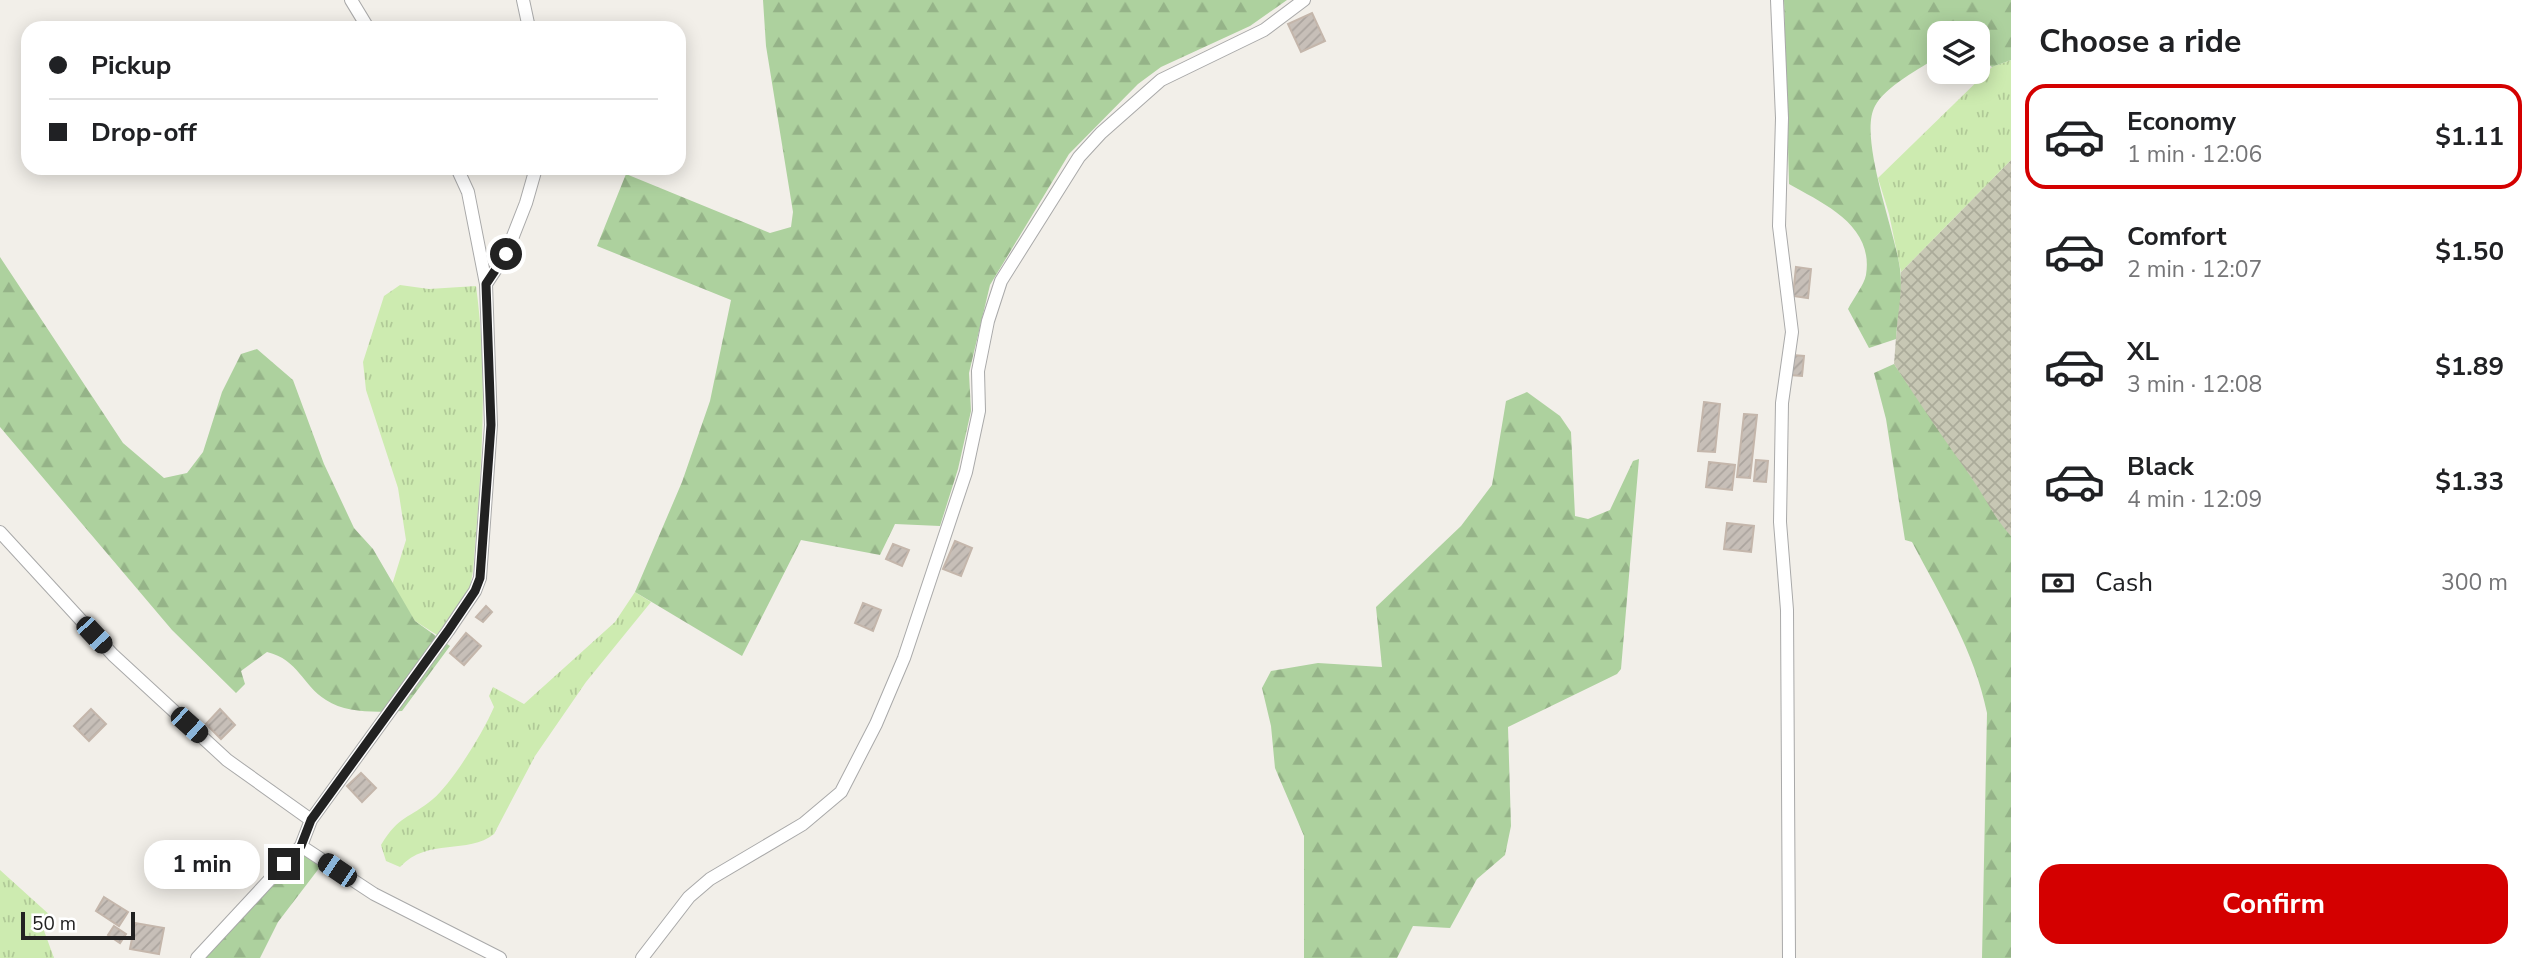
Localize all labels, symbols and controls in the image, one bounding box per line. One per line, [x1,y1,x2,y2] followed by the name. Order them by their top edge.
[2039,20,2241,63] text: Choose a ride
[1927,21,1990,84] map controls
[1927,21,1990,84] button: layers
[91,48,171,83] text: Pickup
[2127,104,2236,139] text: Economy
[2043,105,2106,168] icon: car
[91,115,197,150] text: Drop-off
[2435,119,2504,154] text: $1.11
[2127,139,2262,170] text: 1 min · 12:06
[2127,219,2227,254] text: Comfort
[2043,220,2106,283] icon: car
[2435,234,2504,269] text: $1.50
[490,238,522,270] route start
[2127,254,2262,285] text: 2 min · 12:07
[2127,334,2159,369] text: XL
[2043,335,2106,398] icon: car
[2435,349,2504,384] text: $1.89
[2127,369,2262,400] text: 3 min · 12:08
[2127,449,2194,484] text: Black
[2043,450,2106,513] icon: car
[2435,464,2504,499] text: $1.33
[2127,484,2262,515] text: 4 min · 12:09
[2039,564,2077,602] icon: cash
[2095,565,2153,600] text: Cash
[2441,567,2508,598] text: 300 m
[72,612,117,658] car
[167,703,212,747] car
[144,840,260,888] callout: 1 min
[268,848,300,880] route end
[172,849,232,880] text: 1 min
[314,850,361,890] car
[2039,864,2508,944] button: Confirm
[21,909,135,941] scale bar
[32,911,76,937] text: 50 m

